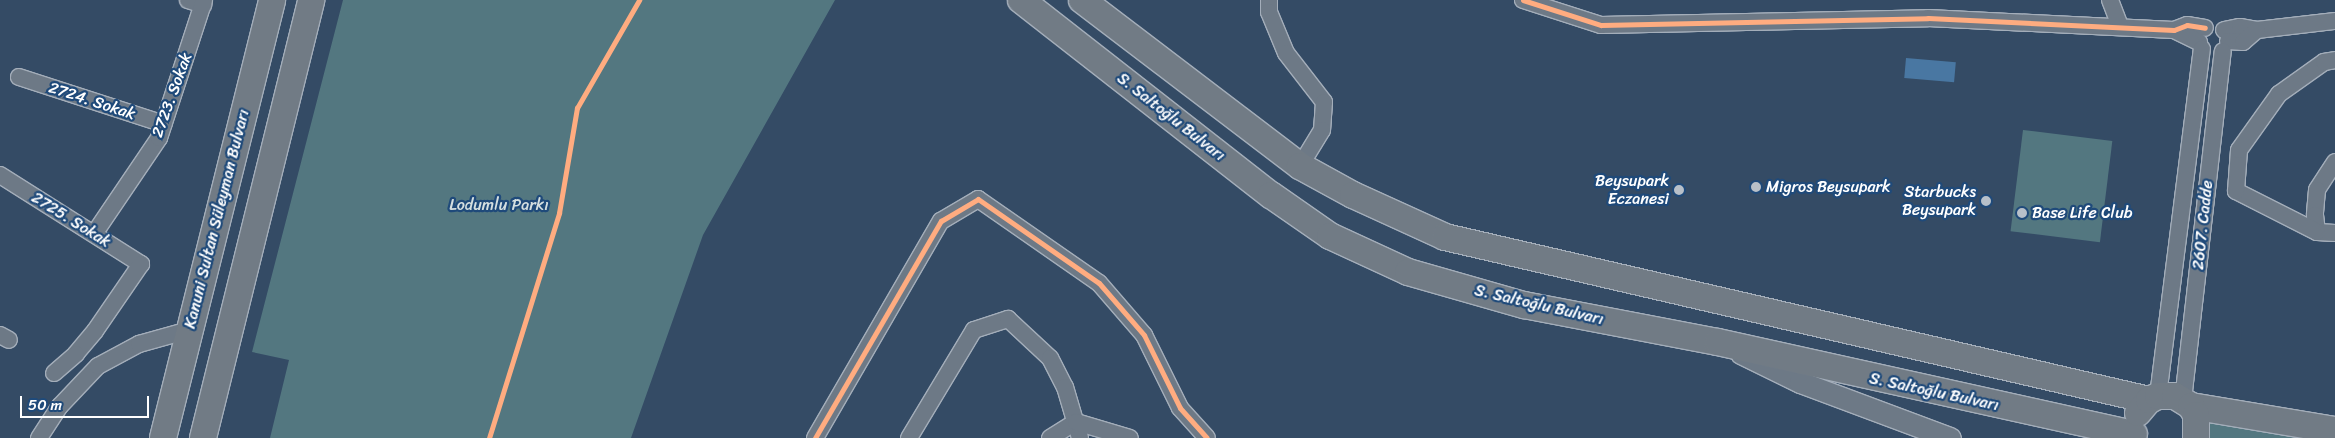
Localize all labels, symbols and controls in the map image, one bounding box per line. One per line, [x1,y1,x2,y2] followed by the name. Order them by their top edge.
[148,50,196,140] street label: 2723. Sokak
[1113,69,1229,165] street label: S. Saltoğlu Bulvarı
[46,78,138,124] street label: 2724. Sokak
[180,107,254,331] street label: Kanuni Sultan Süleyman Bulvarı
[1595,171,1669,209] place label: Beysupark Eczanesi
[1766,177,1891,197] place label: Migros Beysupark
[2189,179,2217,271] street label: 2607. Cadde
[1750,181,1762,193] marker: Migros Beysupark
[1902,182,1976,220] place label: Starbucks Beysupark
[1673,184,1685,196] marker: Beysupark Eczanesi
[28,188,114,252] street label: 2725. Sokak
[449,195,549,215] park label: Lodumlu Parkı
[1980,195,1992,207] marker: Starbucks Beysupark
[2032,203,2133,223] place label: Base Life Club
[2016,207,2028,219] marker: Base Life Club
[1473,281,1605,329] street label: S. Saltoğlu Bulvarı
[1868,369,2000,415] street label: S. Saltoğlu Bulvarı
[22,386,151,418] scale bar
[28,392,62,418] text: 50 m

